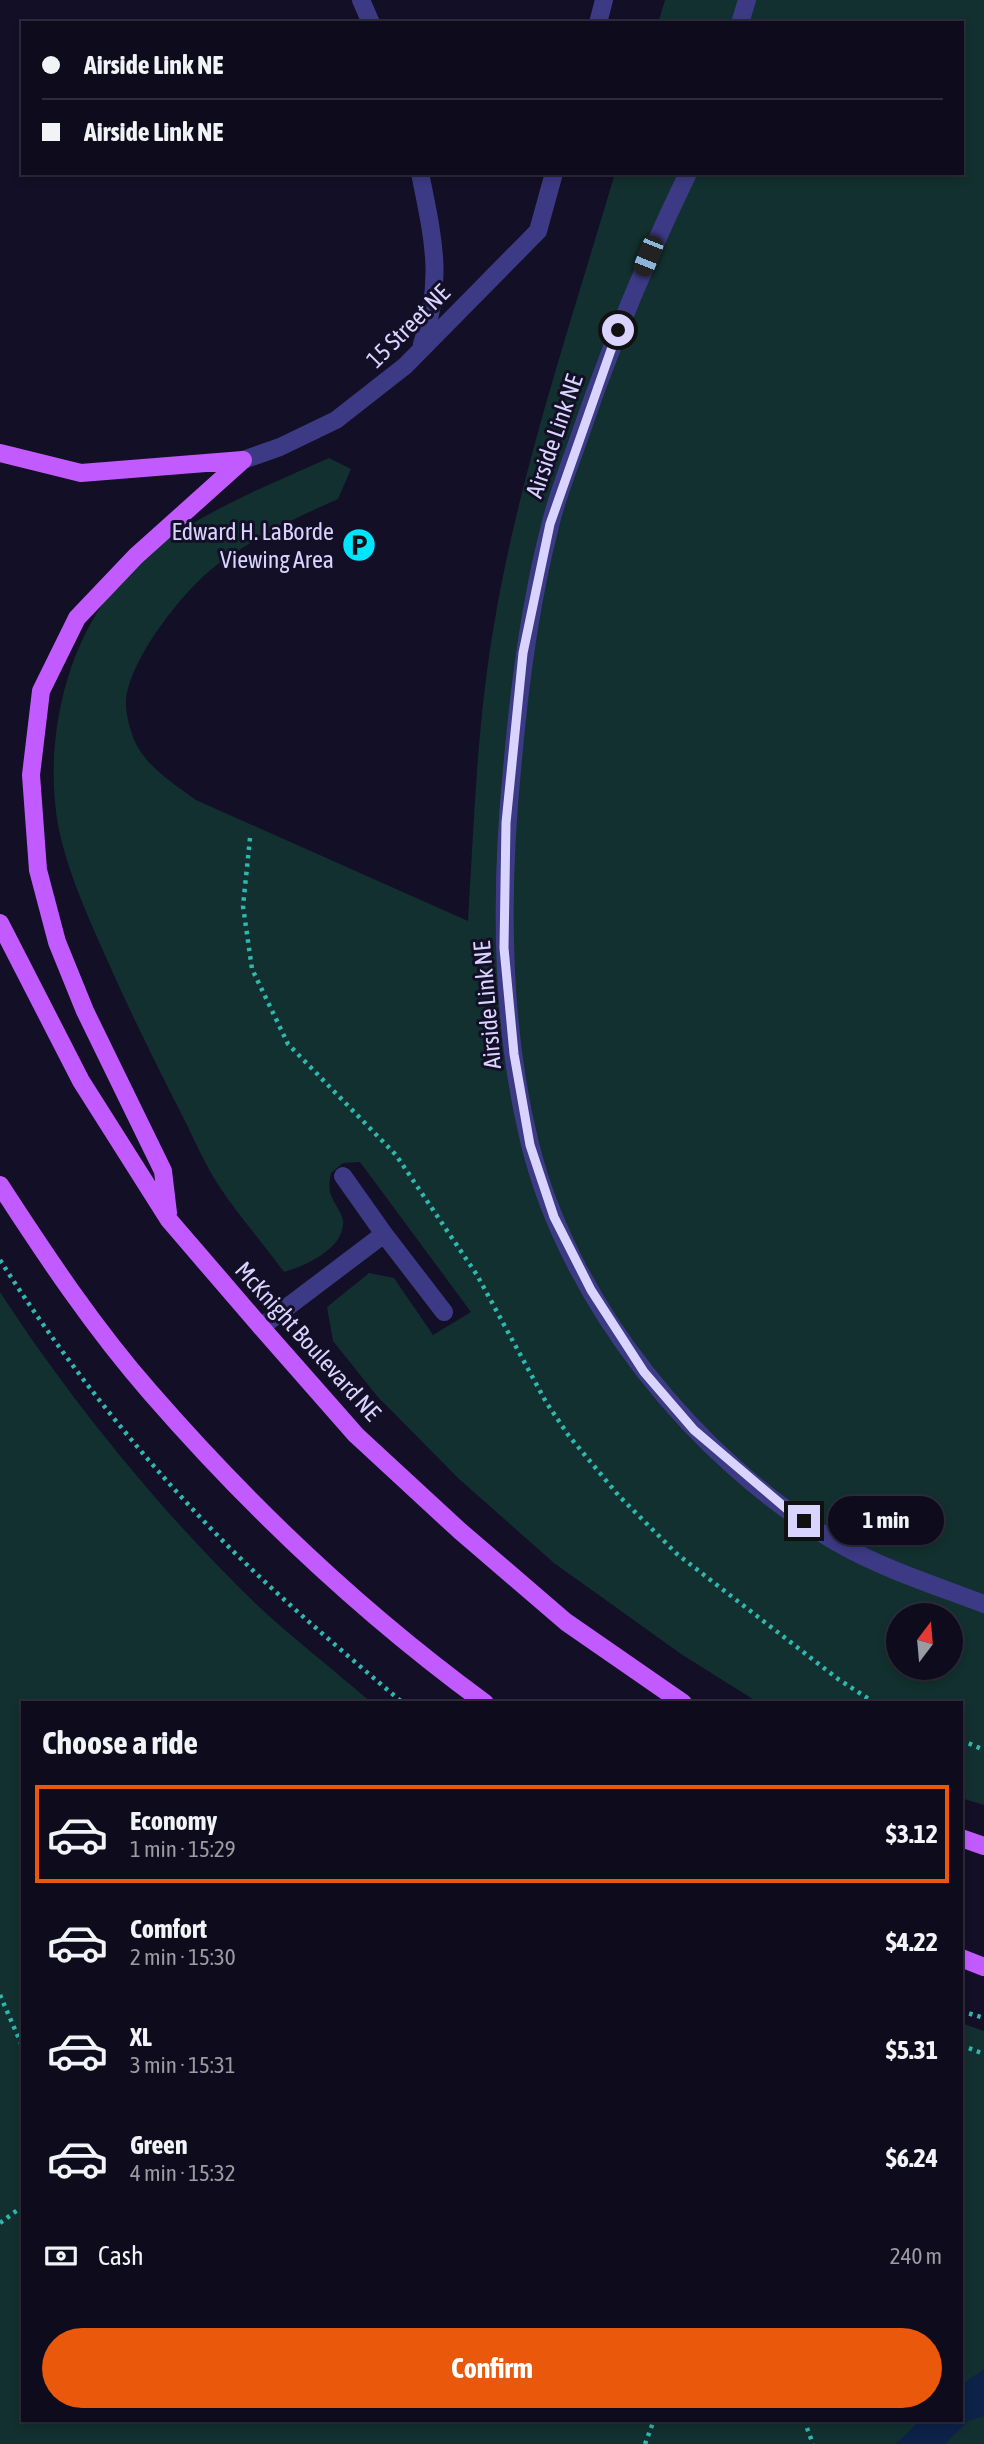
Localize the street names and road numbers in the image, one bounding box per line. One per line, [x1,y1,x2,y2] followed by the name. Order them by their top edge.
[361,279,455,373] street label: 15 Street NE
[520,371,588,501] street label: Airside Link NE
[468,940,506,1070] street label: Airside Link NE
[230,1256,386,1426] street label: McKnight Boulevard NE

